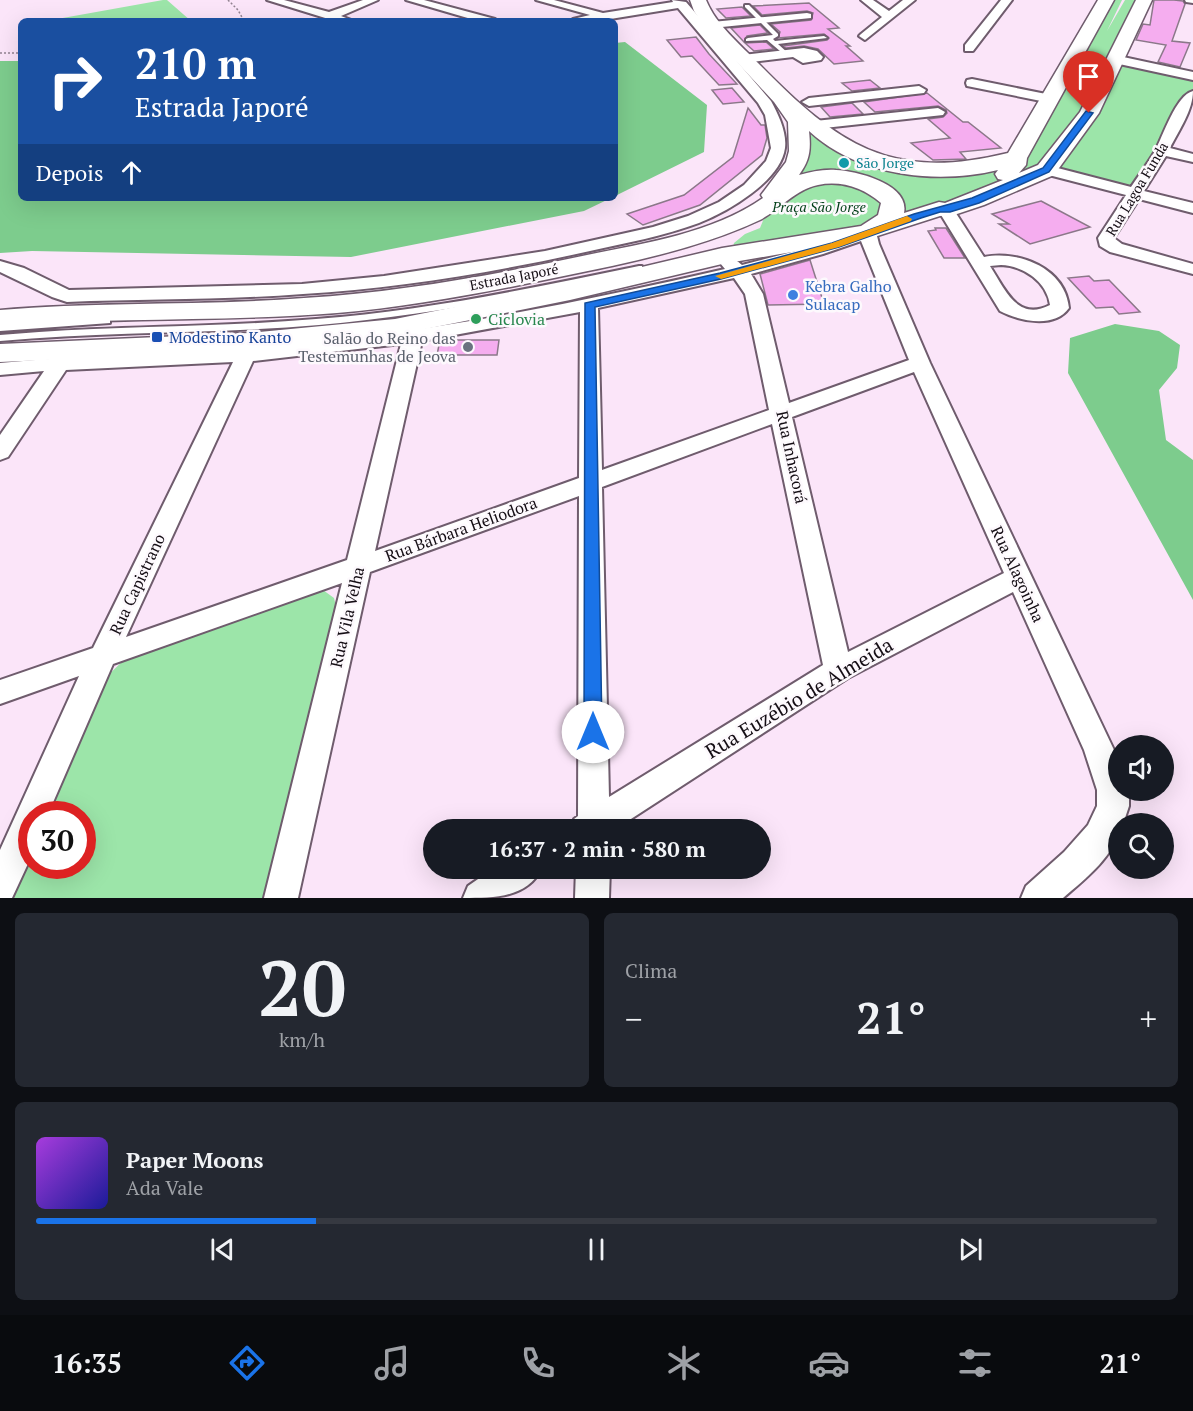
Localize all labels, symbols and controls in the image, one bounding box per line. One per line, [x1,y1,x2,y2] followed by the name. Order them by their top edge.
[135,35,256,91] text: 210 m
[36,42,114,120] icon: right
[1063,51,1114,113] pin
[1072,60,1105,93] icon: arrive
[135,89,309,125] text: Estrada Japoré
[1101,138,1172,239] street label: Rua Lagoa Funda
[856,153,914,172] place label: São Jorge
[115,156,148,189] icon: ahead
[837,156,851,170] marker: São Jorge
[36,158,103,187] text: Depois
[771,197,866,216] park label: Praça São Jorge
[468,259,560,294] street label: Estrada Japoré
[805,275,892,315] place label: Kebra Galho Sulacap
[786,288,800,302] marker: Kebra Galho Sulacap
[488,308,545,330] place label: Ciclovia
[469,312,483,326] marker: Ciclovia
[169,326,291,348] place label: Modestino Kanto
[298,327,456,367] place label: Salão do Reino das Testemunhas de Jeova
[150,330,164,344] marker: Modestino Kanto
[461,340,475,354] marker: Salão do Reino das Testemunhas de Jeova
[771,409,813,505] street label: Rua Inhacorá
[382,491,540,567] street label: Rua Bárbara Heliodora
[986,522,1050,626] street label: Rua Alagoinha
[104,530,170,638] street label: Rua Capistrano
[325,564,369,670] street label: Rua Vila Velha
[700,631,898,764] street label: Rua Euzébio de Almeida
[561,700,625,764] position arrow
[1108,735,1174,879] map controls
[1108,735,1174,801] button: sound
[18,801,96,879] speed limit sign: 30
[1108,813,1174,879] button: search
[488,834,706,863] text: 16:37 · 2 min · 580 m
[258,935,346,1038] text: 20
[625,957,677,984] text: Clima
[856,987,926,1047] text: 21°
[625,997,643,1040] text: −
[1139,997,1157,1040] text: +
[279,1026,325,1053] text: km/h
[126,1145,264,1174] text: Paper Moons
[126,1174,203,1201] text: Ada Vale
[206,1233,239,1266] icon: previous
[580,1233,613,1266] icon: pause
[954,1233,987,1266] icon: next
[226,1342,268,1384] icon: directions
[371,1342,413,1384] icon: music
[517,1342,559,1384] icon: phone
[663,1342,705,1384] icon: climate
[808,1342,850,1384] icon: car
[954,1342,996,1384] icon: filters
[52,1345,122,1381] text: 16:35
[1099,1345,1141,1381] text: 21°

